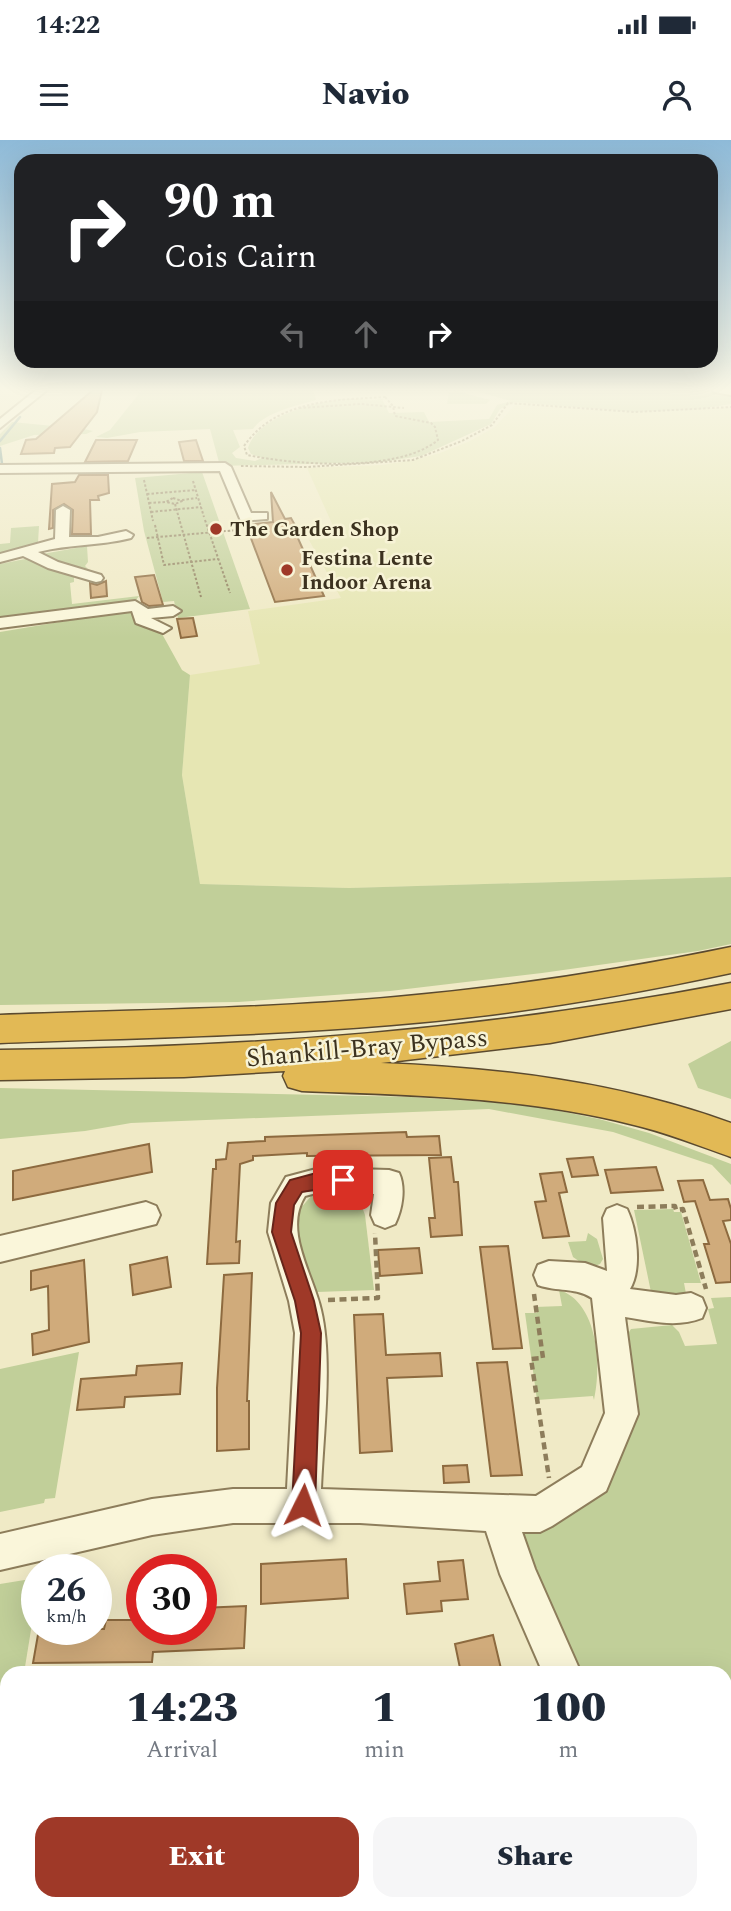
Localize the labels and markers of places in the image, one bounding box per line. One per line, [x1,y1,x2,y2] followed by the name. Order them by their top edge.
[230,514,399,546] place label: The Garden Shop
[208,521,224,537] marker: The Garden Shop
[301,543,433,599] place label: Festina Lente Indoor Arena
[279,562,295,578] marker: Festina Lente Indoor Arena
[313,1150,373,1210] pin

